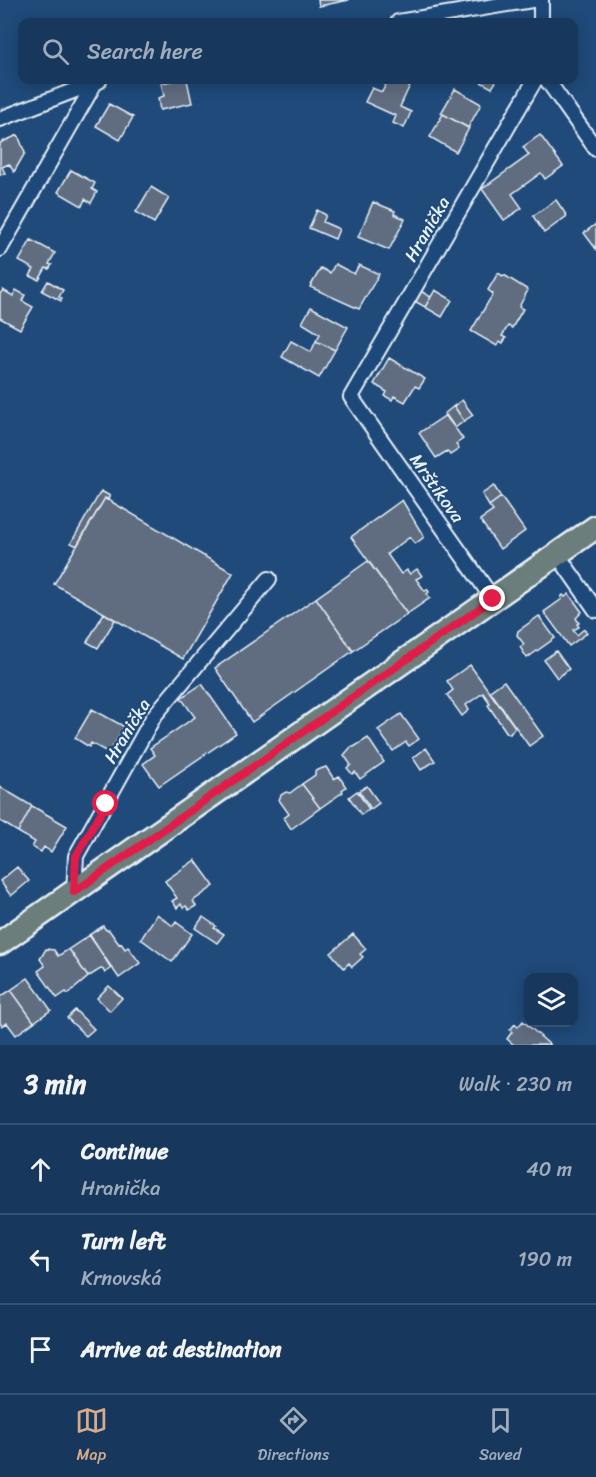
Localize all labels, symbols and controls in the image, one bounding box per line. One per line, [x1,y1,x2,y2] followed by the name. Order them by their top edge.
[18,18,578,84] search box
[87,32,203,71] text: Search here
[39,35,72,68] icon: search
[395,190,459,268] street label: Hranička
[401,446,473,530] street label: Mrštíkova
[479,585,505,611] route end
[95,692,159,770] street label: Hranička
[92,790,118,816] route start
[524,973,578,1027] map controls
[524,973,578,1027] button: layers
[24,1061,86,1107] text: 3 min
[459,1067,572,1102] text: Walk · 230 m
[81,1132,169,1171] text: Continue
[526,1152,572,1187] text: 40 m
[24,1153,57,1186] icon: ahead
[81,1171,160,1206] text: Hranička
[81,1222,166,1261] text: Turn left
[518,1242,572,1277] text: 190 m
[24,1243,57,1276] icon: left
[81,1261,161,1296] text: Krnovská
[81,1330,282,1369] text: Arrive at destination
[24,1333,57,1366] icon: arrive
[75,1404,108,1469] tab: Map
[258,1404,329,1469] tab: Directions
[479,1404,521,1469] tab: Saved

